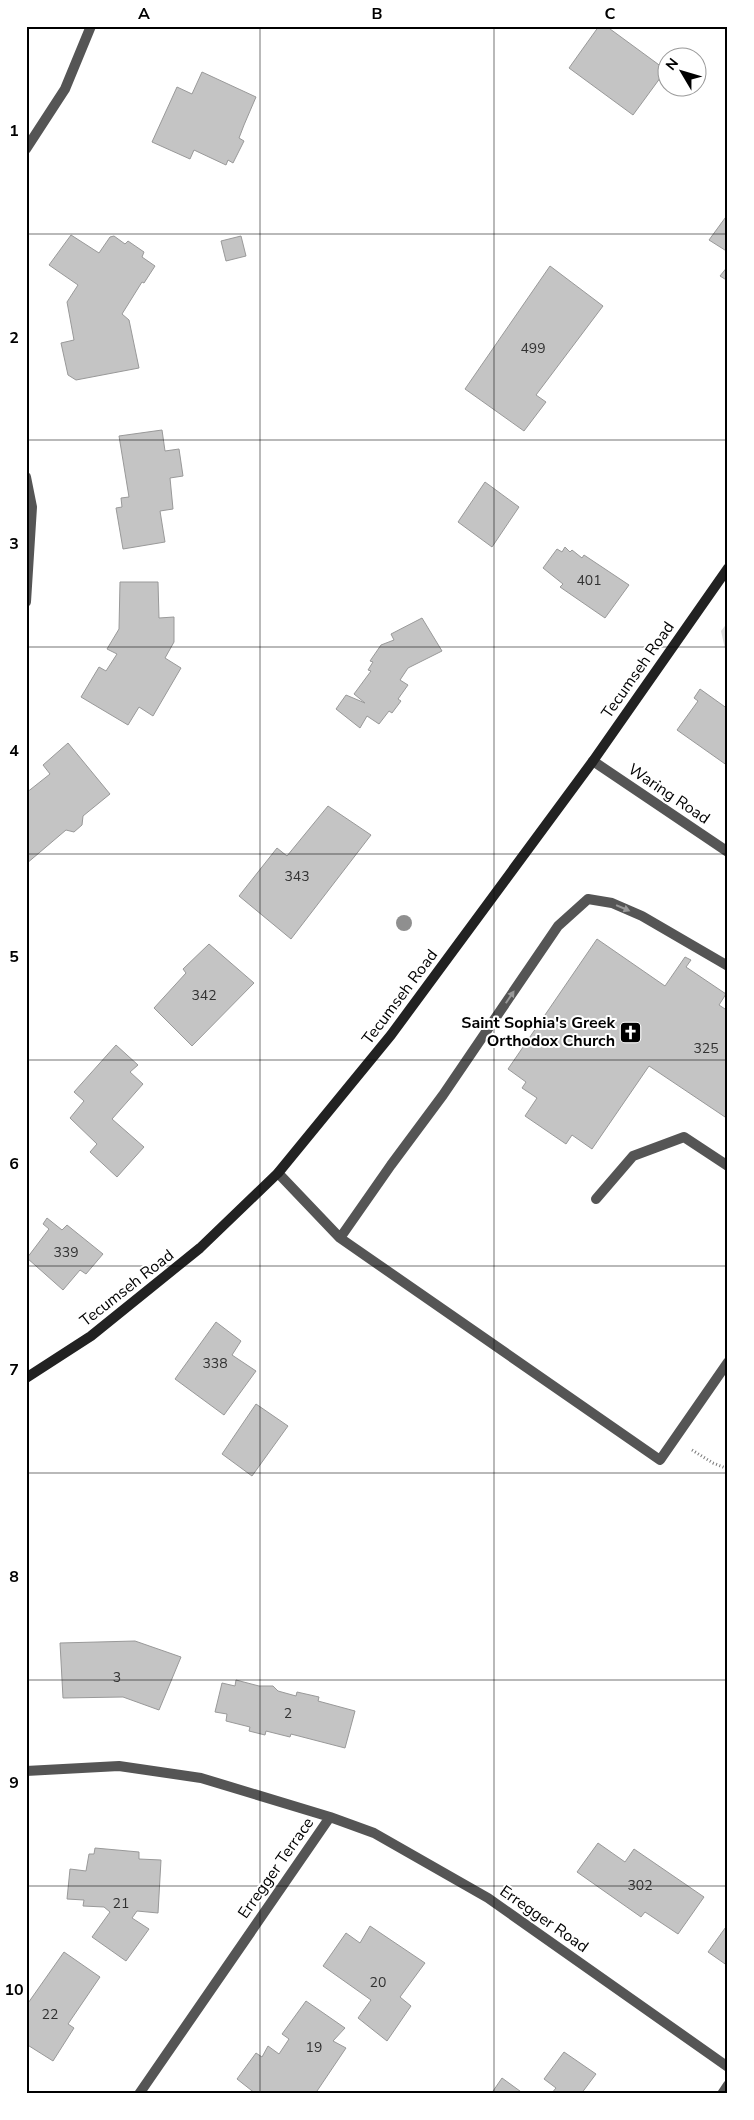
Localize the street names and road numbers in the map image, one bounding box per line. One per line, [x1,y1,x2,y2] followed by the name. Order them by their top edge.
[596,617,680,723] street label: Tecumseh Road
[624,758,714,830] street label: Waring Road
[357,945,443,1049] street label: Tecumseh Road
[75,1244,179,1332] street label: Tecumseh Road
[233,1813,319,1923] street label: Erregger Terrace
[495,1880,593,1958] street label: Erregger Road

